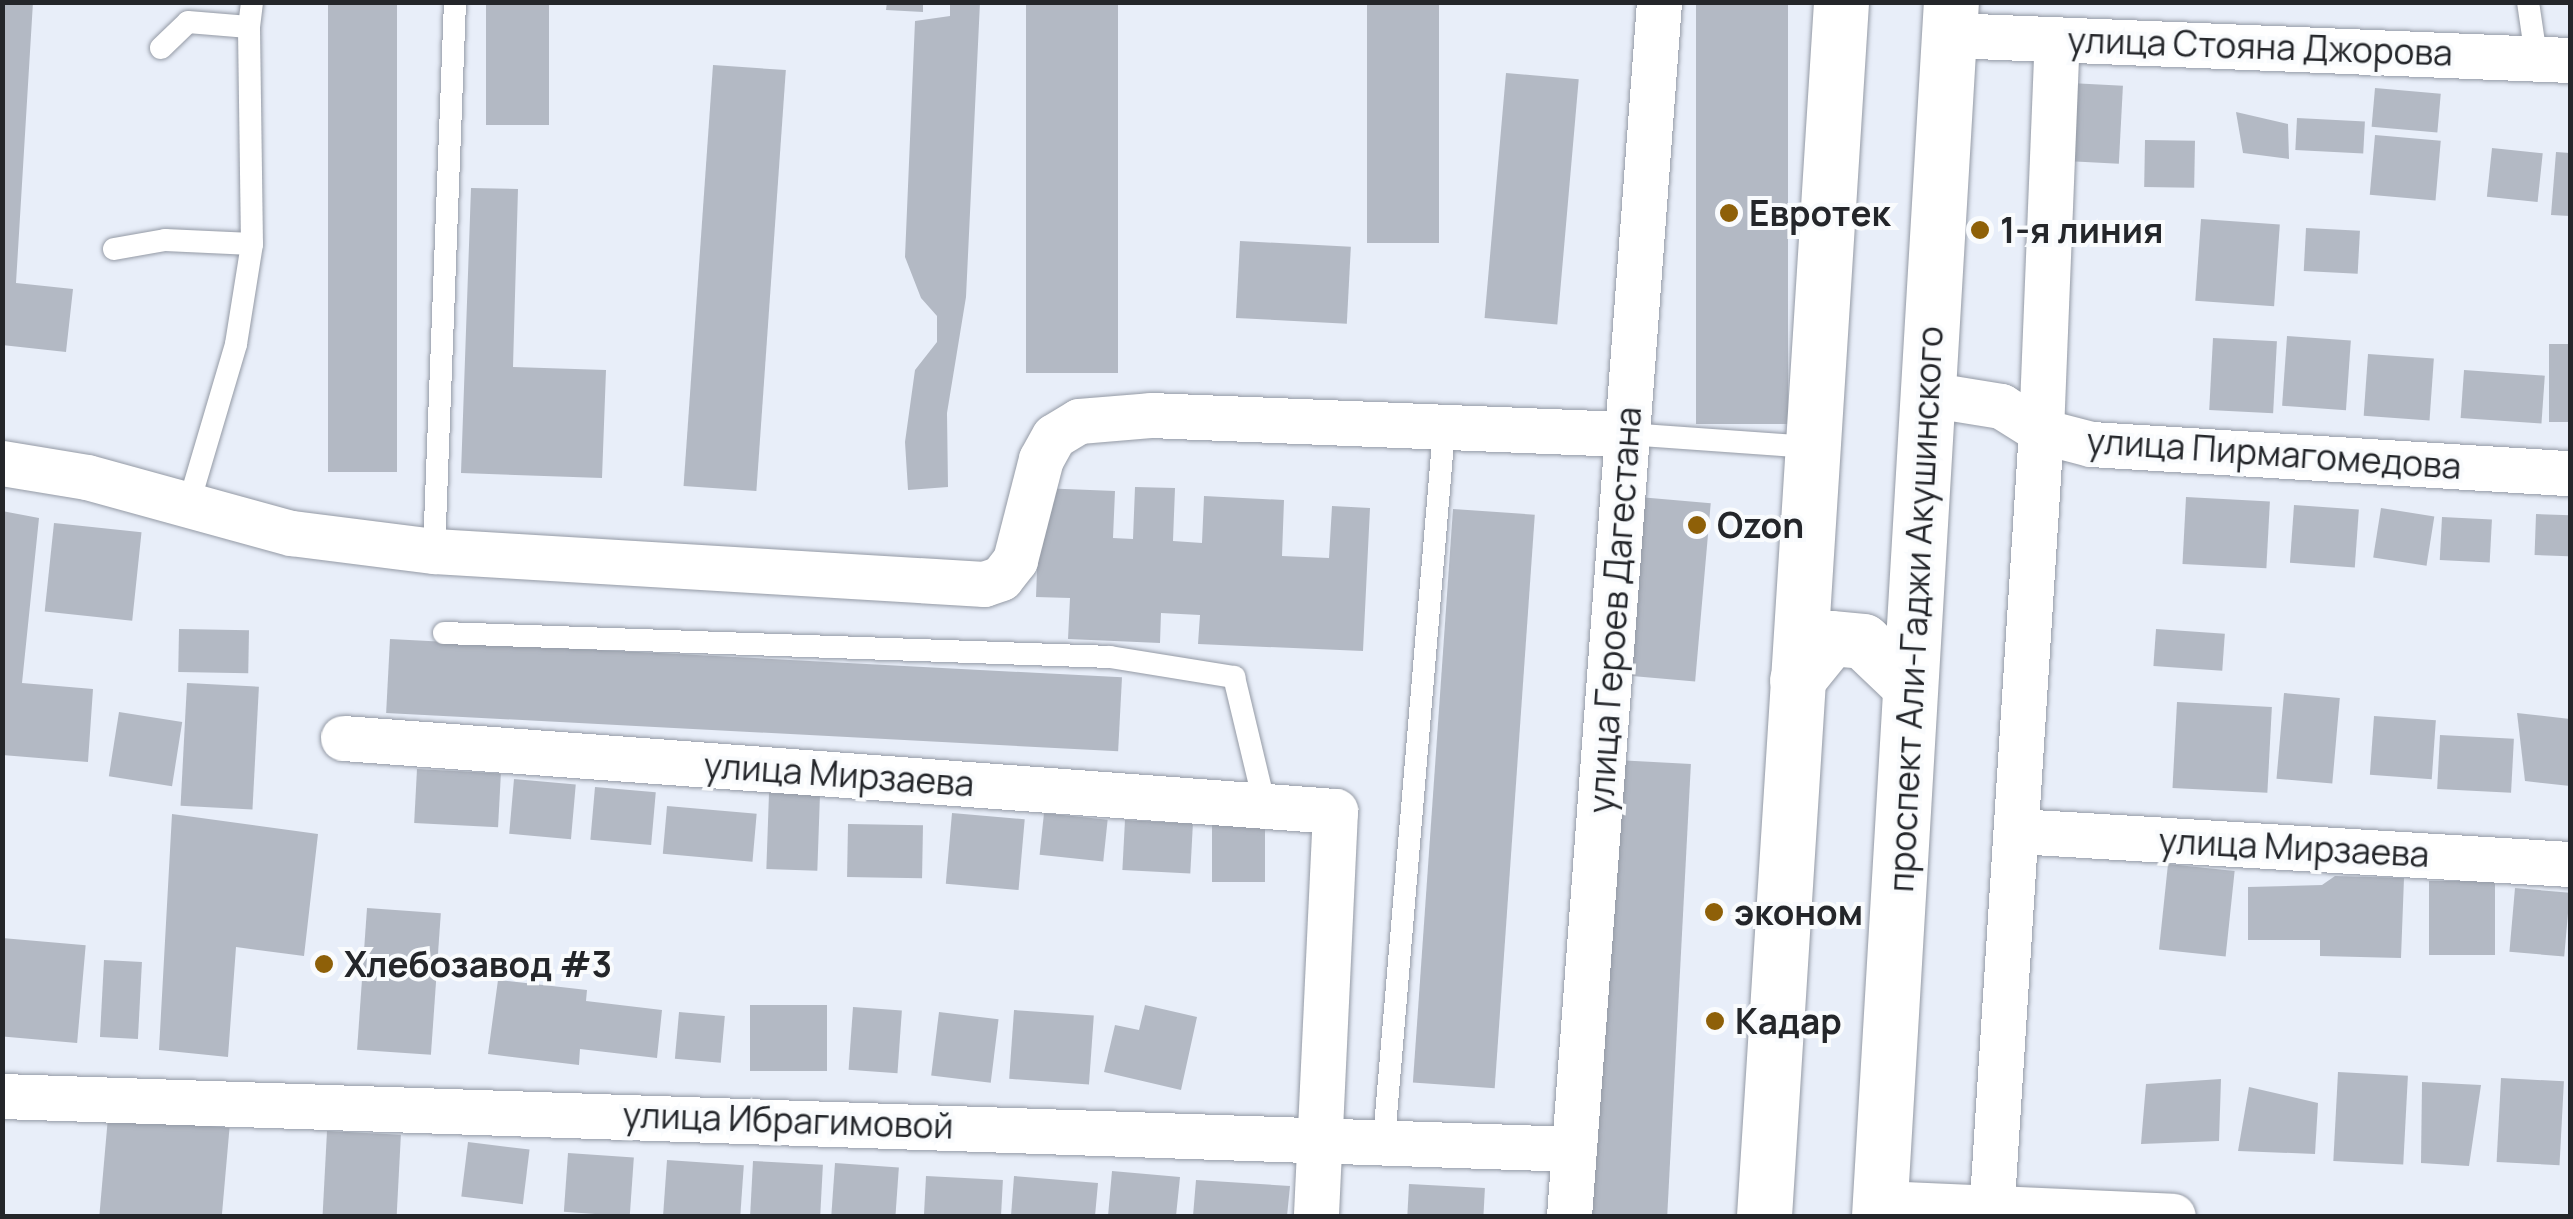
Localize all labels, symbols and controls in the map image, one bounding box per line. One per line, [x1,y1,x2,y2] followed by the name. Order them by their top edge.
[2067,18,2453,74] street label: улица Стояна Джорова
[1749,192,1890,234] place label: Евротек
[1718,202,1740,224] marker: Евротек
[2000,209,2163,251] place label: 1-я линия
[1969,219,1991,241] marker: 1-я линия
[1879,325,1951,893] street label: проспект Али-Гаджи Акушинского
[1579,405,1649,815] street label: улица Героев Дагестана
[2085,419,2463,487] street label: улица Пирмагомедова
[1717,504,1804,546] place label: Ozon
[1686,514,1708,536] marker: Ozon
[702,744,976,804] street label: улица Мирзаева
[2158,819,2430,875] street label: улица Мирзаева
[1734,891,1863,933] place label: эконом
[1703,901,1725,923] marker: эконом
[344,943,612,985] place label: Хлебозавод #3
[313,953,335,975] marker: Хлебозавод #3
[1735,1000,1842,1042] place label: Кадар
[1704,1010,1726,1032] marker: Кадар
[622,1093,954,1147] street label: улица Ибрагимовой

